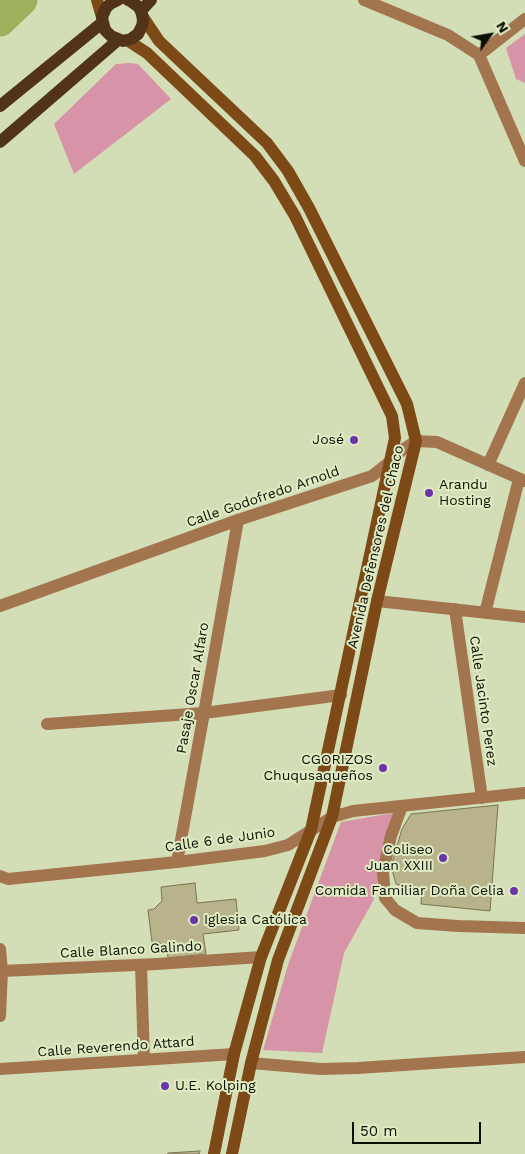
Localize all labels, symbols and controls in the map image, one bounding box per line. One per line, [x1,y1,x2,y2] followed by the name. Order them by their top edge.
[465,10,515,60] north arrow
[493,18,512,36] text: N
[312,432,344,448] place label: José
[348,434,360,446] marker: José
[344,444,408,650] street label: Avenida Defensores del Chaco
[184,463,342,531] street label: Calle Godofredo Arnold
[439,477,491,510] place label: Arandu Hosting
[423,487,435,499] marker: Arandu Hosting
[173,621,213,755] street label: Pasaje Oscar Alfaro
[466,635,500,767] street label: Calle Jacinto Perez
[263,752,373,784] place label: CGORIZOS Chuqusaqueños
[377,762,389,774] marker: CGORIZOS Chuqusaqueños
[164,824,276,856] street label: Calle 6 de Junio
[366,842,433,874] place label: Coliseo Juan XXIII
[437,852,449,864] marker: Coliseo Juan XXIII
[315,883,504,899] place label: Comida Familiar Doña Celia
[508,885,520,897] marker: Comida Familiar Doña Celia
[204,912,307,928] place label: Iglesia Católica
[188,914,200,926] marker: Iglesia Católica
[60,938,202,962] street label: Calle Blanco Galindo
[37,1033,195,1061] street label: Calle Reverendo Attard
[175,1078,256,1094] place label: U.E. Kolping
[159,1080,171,1092] marker: U.E. Kolping
[355,1112,484,1144] scale bar
[360,1122,397,1140] text: 50 m

